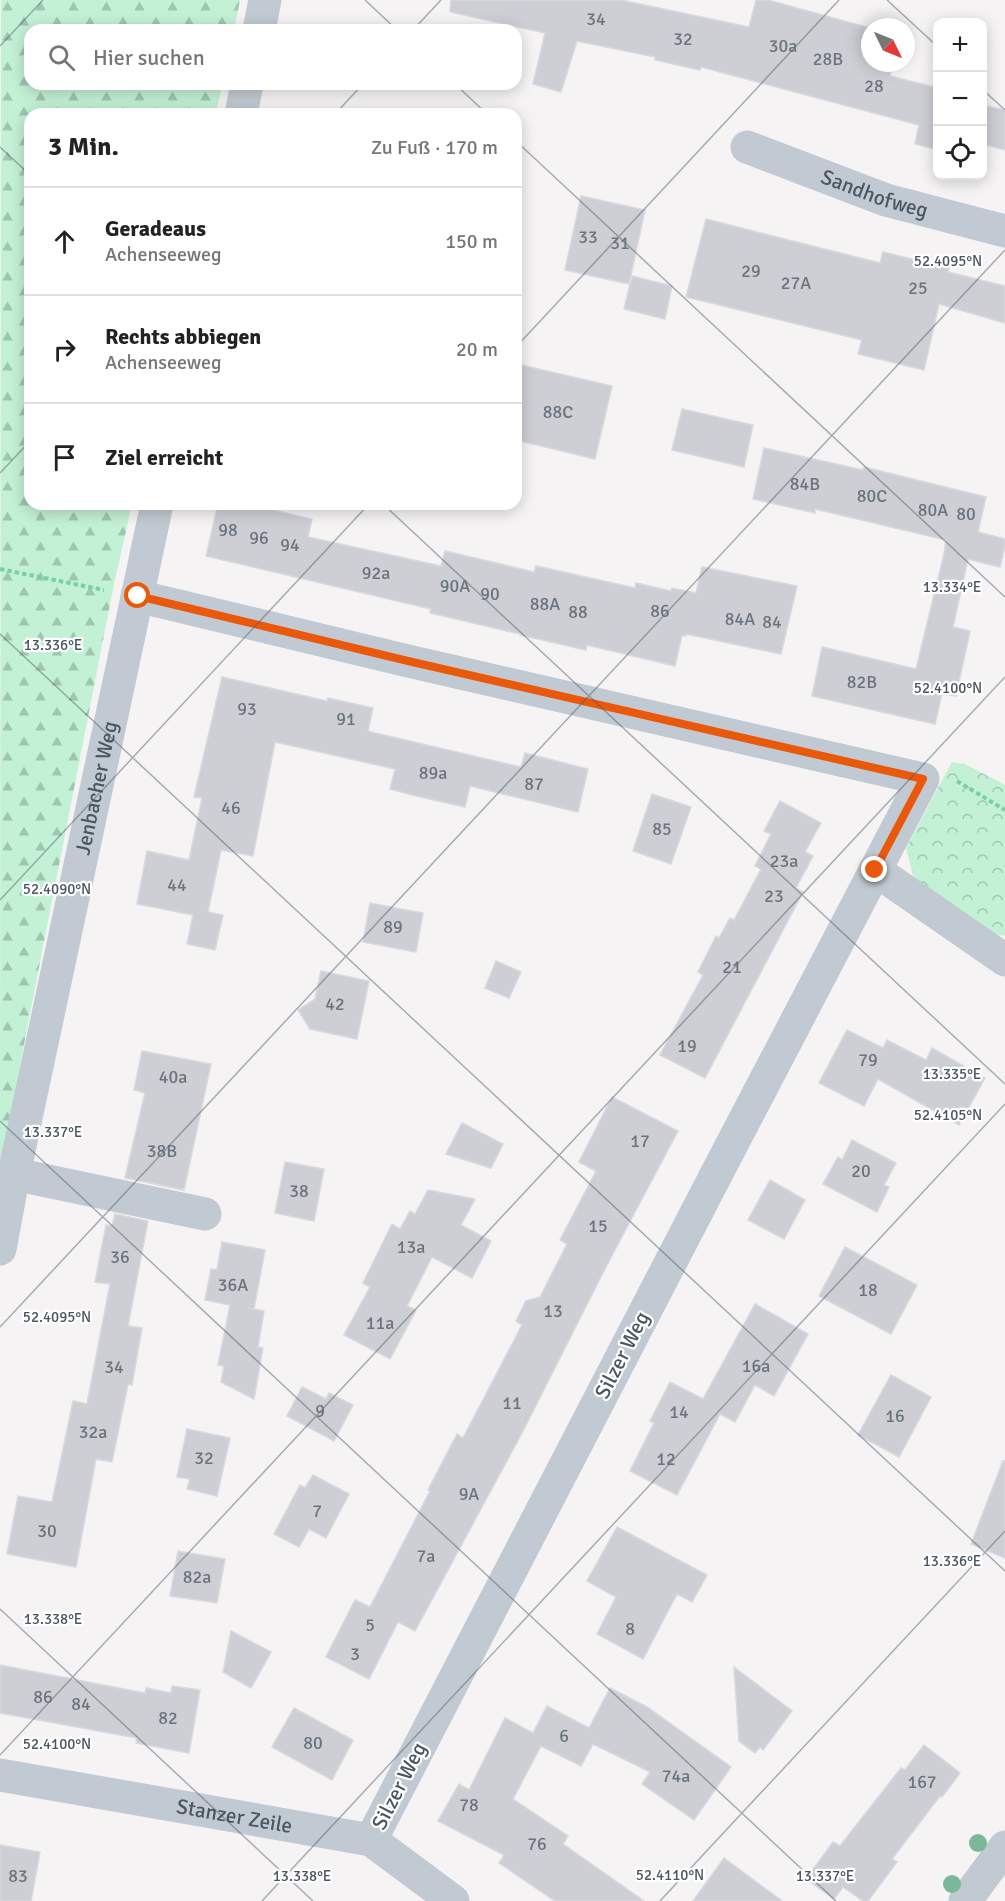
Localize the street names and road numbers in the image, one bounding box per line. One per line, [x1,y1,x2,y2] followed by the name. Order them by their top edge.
[817,163,931,223] street label: Sandhofweg
[69,719,123,857] street label: Jenbacher Weg
[589,1307,655,1403] street label: Silzer Weg
[366,1738,432,1834] street label: Silzer Weg
[175,1793,294,1839] street label: Stanzer Zeile

